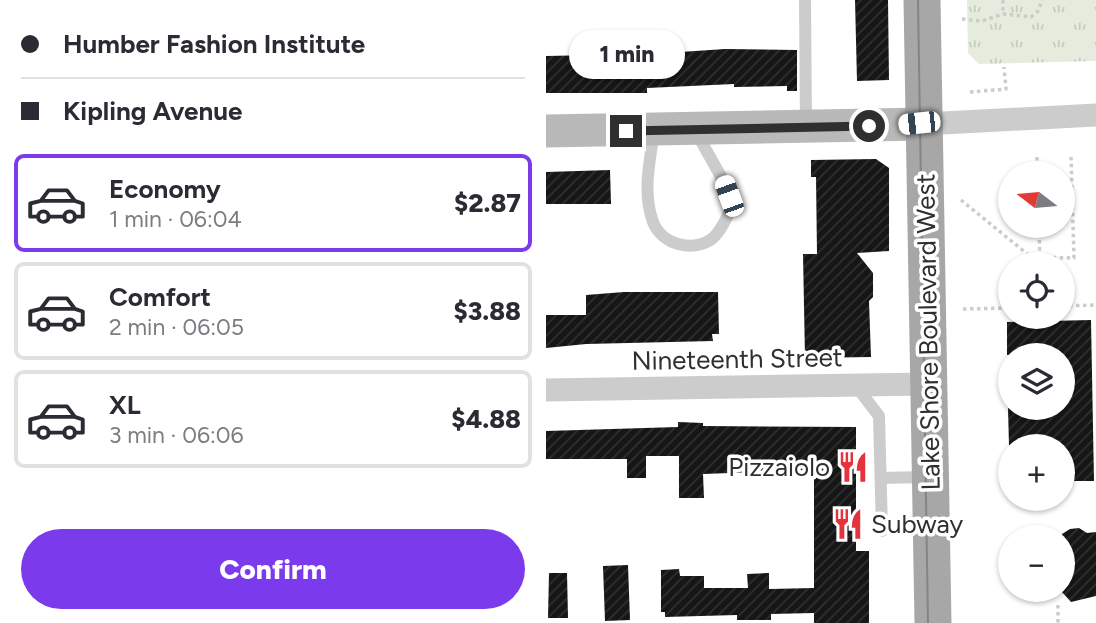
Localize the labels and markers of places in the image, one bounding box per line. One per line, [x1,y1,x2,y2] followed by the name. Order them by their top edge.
[836,450,870,484] restaurant icon: Pizzaiolo
[728,451,830,483] place label: Pizzaiolo
[831,507,865,541] restaurant icon: Subway
[871,508,964,540] place label: Subway

